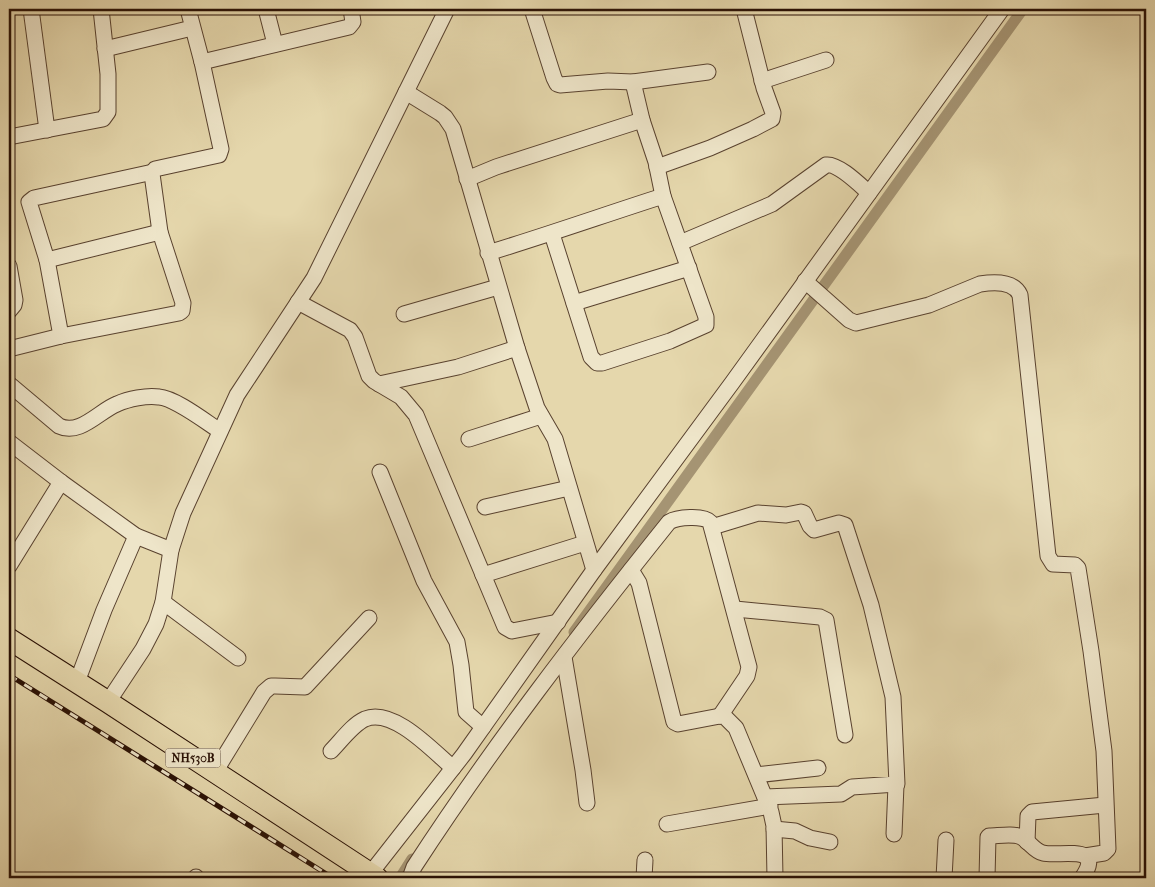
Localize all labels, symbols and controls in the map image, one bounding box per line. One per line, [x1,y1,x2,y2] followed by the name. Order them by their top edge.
[166,748,220,768] road number: NH530B

